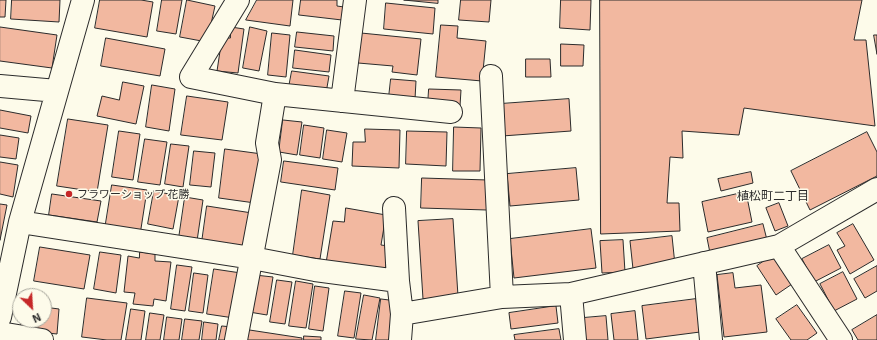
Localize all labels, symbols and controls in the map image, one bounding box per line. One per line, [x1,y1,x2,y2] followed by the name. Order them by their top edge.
[77,187,189,201] place label: フラワーショップ 花勝
[64,189,74,199] marker: フラワーショップ 花勝
[737,189,809,203] district label: 植松町二丁目
[12,288,52,328] north arrow
[31,311,43,326] text: N

